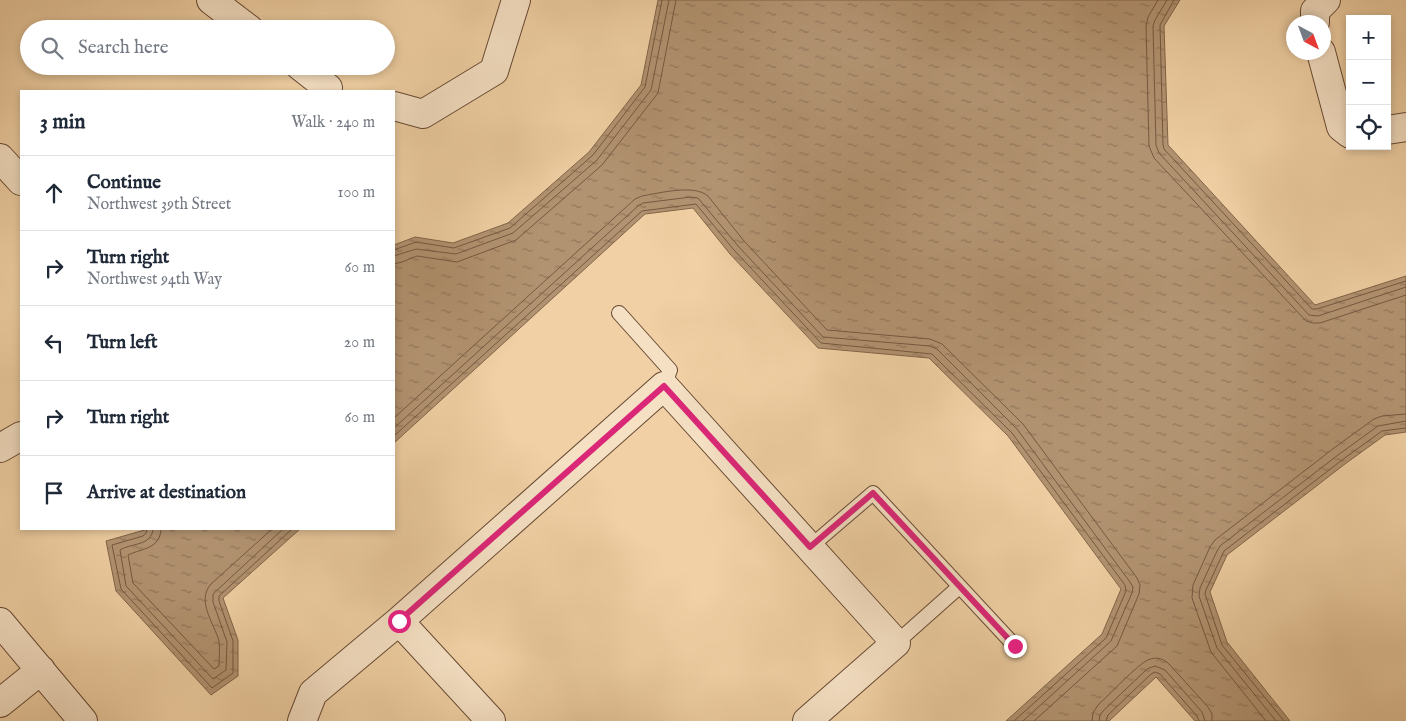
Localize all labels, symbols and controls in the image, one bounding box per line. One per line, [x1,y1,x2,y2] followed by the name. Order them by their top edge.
[1286,15,1331,60] north arrow
[1346,15,1391,150] map controls
[1346,15,1391,60] button: +
[20,20,395,75] search box
[38,34,66,62] icon: search
[78,36,169,60] text: Search here
[1346,60,1391,105] button: −
[1346,105,1391,150] button: locate
[40,109,85,136] text: 3 min
[291,113,375,133] text: Walk · 240 m
[87,171,161,195] text: Continue
[40,179,68,207] icon: ahead
[338,183,375,203] text: 100 m
[87,195,231,215] text: Northwest 39th Street
[87,246,169,270] text: Turn right
[40,254,68,282] icon: right
[345,258,375,278] text: 60 m
[87,270,222,290] text: Northwest 94th Way
[40,329,68,357] icon: left
[87,331,158,355] text: Turn left
[344,333,375,353] text: 20 m
[40,404,68,432] icon: right
[87,406,169,430] text: Turn right
[345,408,375,428] text: 60 m
[40,479,68,507] icon: arrive
[87,481,246,505] text: Arrive at destination
[388,610,411,633] route start
[1004,635,1027,658] route end

